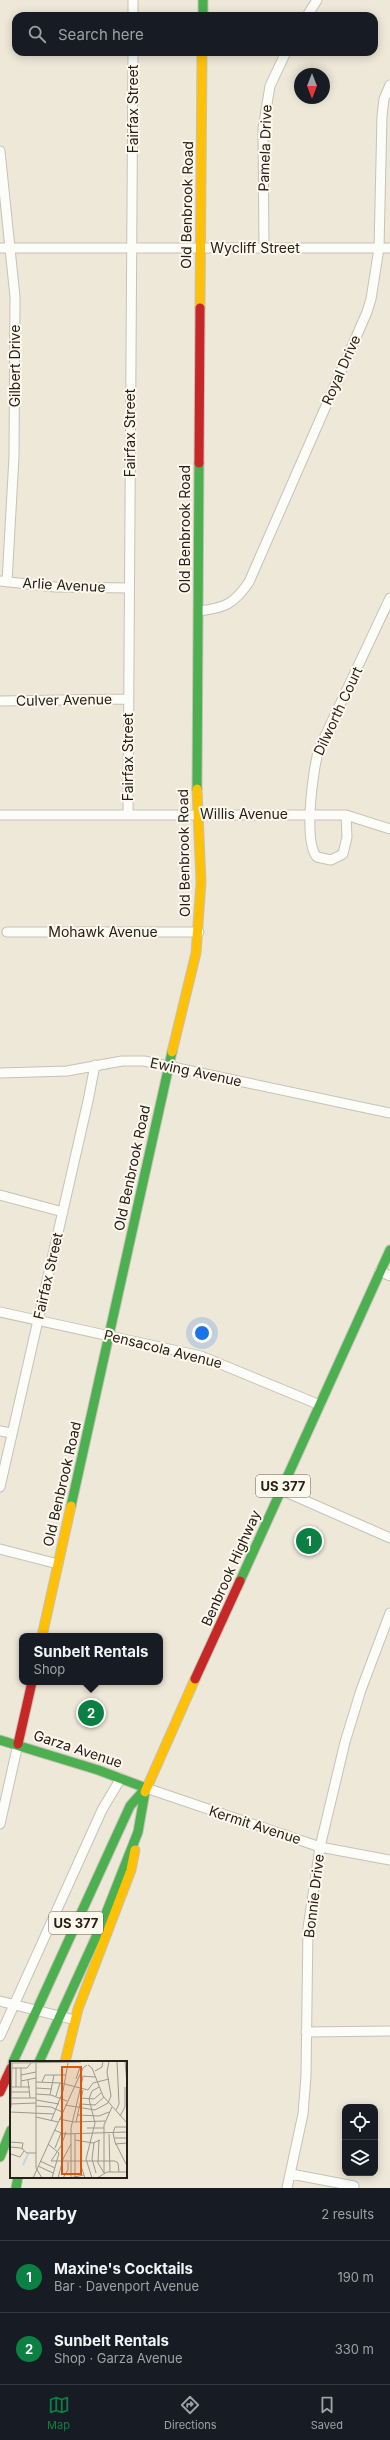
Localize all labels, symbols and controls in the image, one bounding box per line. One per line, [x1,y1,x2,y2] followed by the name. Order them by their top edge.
[12,12,378,56] search box
[26,23,48,45] icon: search
[58,25,144,44] text: Search here
[124,64,141,153] street label: Fairfax Street
[294,68,330,104] north arrow
[254,104,275,192] street label: Pamela Drive
[177,141,196,269] street label: Old Benbrook Road
[210,239,300,256] street label: Wycliff Street
[6,325,23,407] street label: Gilbert Drive
[318,332,363,407] street label: Royal Drive
[121,388,138,477] street label: Fairfax Street
[176,465,193,593] street label: Old Benbrook Road
[22,574,106,595] street label: Arlie Avenue
[310,663,366,758] street label: Dilworth Court
[16,690,112,709] street label: Culver Avenue
[119,712,136,801] street label: Fairfax Street
[174,789,193,917] street label: Old Benbrook Road
[200,805,288,822] street label: Willis Avenue
[48,923,158,940] street label: Mohawk Avenue
[149,1054,243,1090] street label: Ewing Avenue
[110,1104,153,1232] street label: Old Benbrook Road
[29,1230,66,1321] street label: Fairfax Street
[192,1323,212,1343] your location
[102,1326,224,1371] street label: Pensacola Avenue
[39,1420,84,1548] street label: Old Benbrook Road
[256,1475,310,1497] road number: US 377
[197,1507,264,1628] street label: Benbrook Highway
[296,1526,322,1556] pin: 1
[19,1633,163,1685] popup
[34,1642,148,1661] text: Sunbelt Rentals
[34,1661,65,1677] text: Shop
[78,1698,104,1728] pin: 2
[32,1726,125,1771] street label: Garza Avenue
[207,1802,303,1847] street label: Kermit Avenue
[300,1853,327,1939] street label: Bonnie Drive
[49,1912,103,1934] road number: US 377
[10,2061,127,2178] inset map
[342,2104,378,2176] map controls
[342,2104,378,2140] button: locate
[342,2140,378,2176] button: layers
[16,2204,77,2224] text: Nearby
[321,2206,374,2222] text: 2 results
[54,2259,193,2278] text: Maxine's Cocktails
[26,2269,32,2285] text: 1
[337,2269,374,2285] text: 190 m
[54,2278,199,2294] text: Bar · Davenport Avenue
[54,2331,169,2350] text: Sunbelt Rentals
[25,2341,33,2357] text: 2
[335,2341,374,2357] text: 330 m
[54,2350,183,2366] text: Shop · Garza Avenue
[47,2394,70,2432] tab: Map
[164,2394,217,2432] tab: Directions
[311,2394,343,2432] tab: Saved

